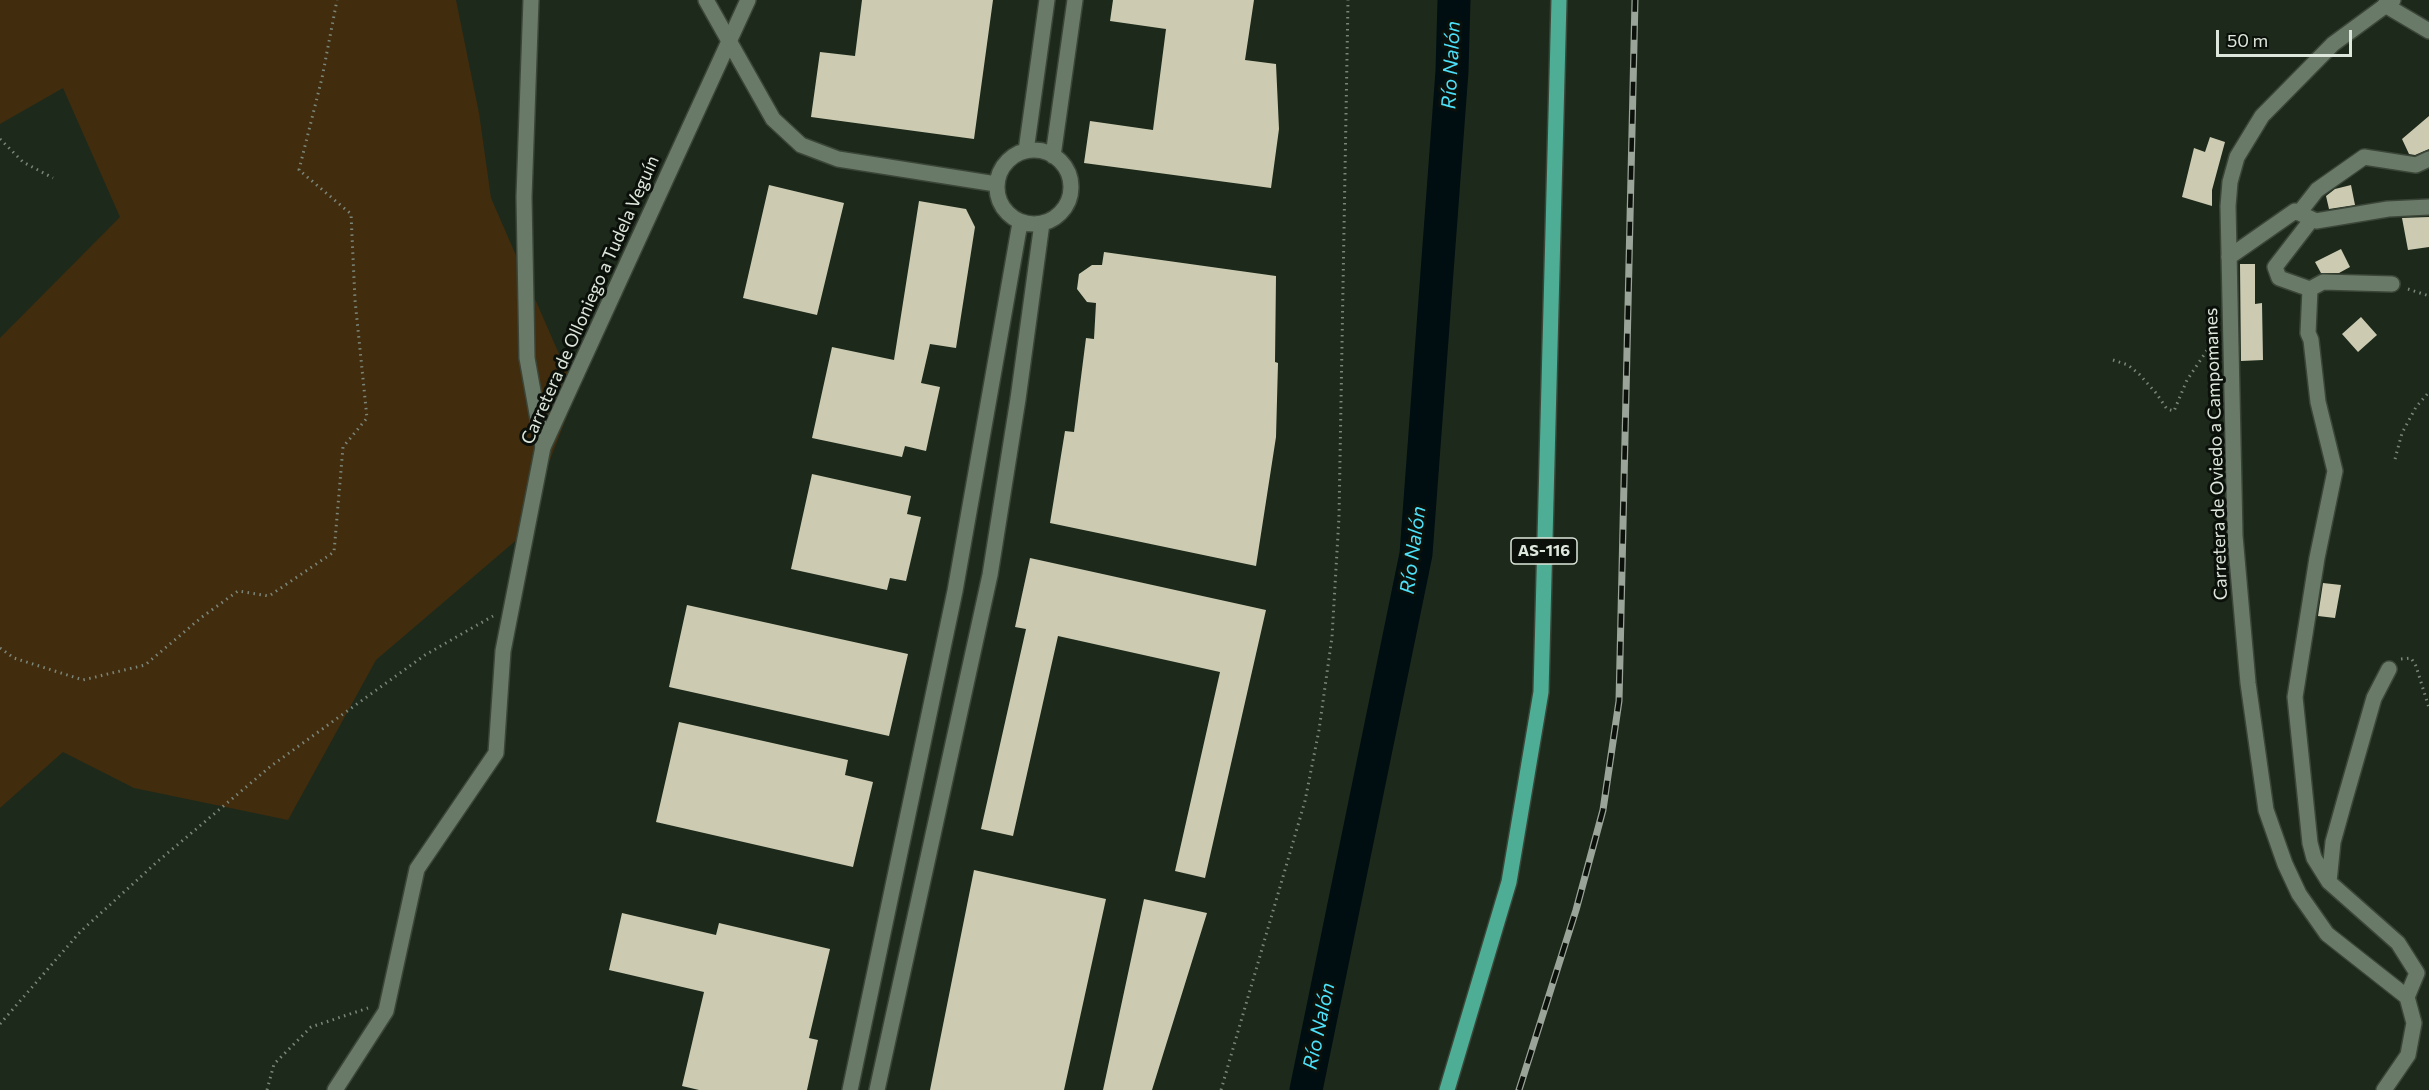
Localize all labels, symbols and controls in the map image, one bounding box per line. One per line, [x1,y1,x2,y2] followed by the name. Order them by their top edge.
[2219,18,2356,56] scale bar
[1437,20,1465,110] water label: Río Nalón
[2227,29,2268,51] text: 50 m
[516,152,664,448] street label: Carretera de Olloniego a Tudela Veguín
[2200,307,2232,601] street label: Carretera de Oviedo a Campomanes
[1395,505,1431,595] water label: Río Nalón
[1511,538,1577,564] road number: AS-116
[1298,980,1340,1072] water label: Río Nalón

